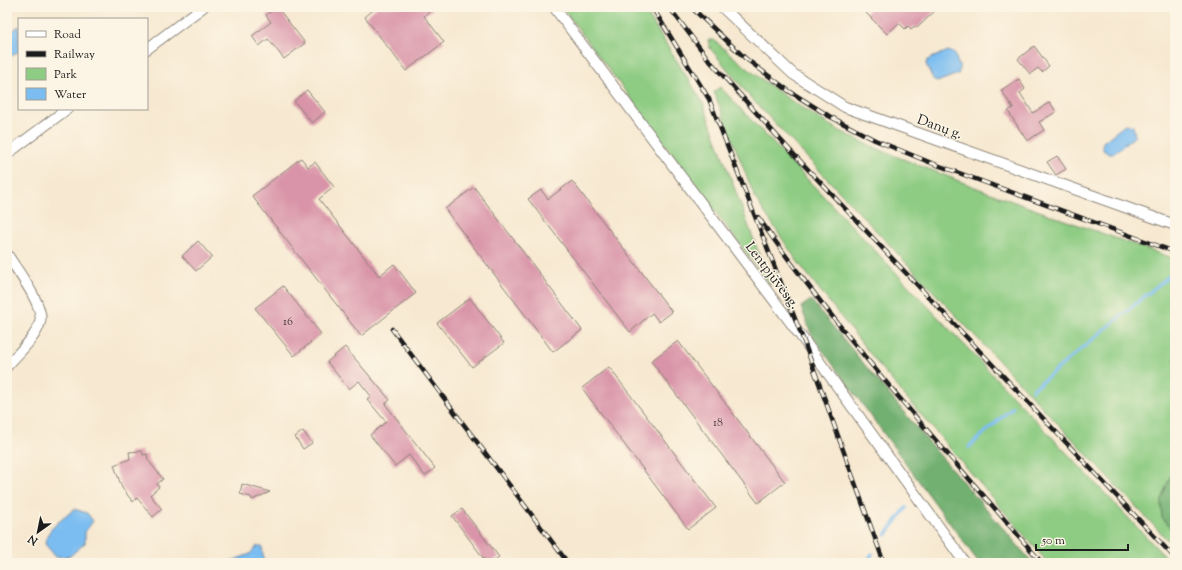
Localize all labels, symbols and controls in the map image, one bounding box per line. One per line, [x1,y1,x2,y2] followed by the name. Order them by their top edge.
[18,18,148,110] legend
[54,26,81,44] text: Road
[54,46,95,64] text: Railway
[54,66,77,84] text: Park
[54,86,87,104] text: Water
[914,110,965,145] street label: Danų g.
[739,238,803,314] street label: Lentpjūvės g.
[283,313,293,331] house number: 16
[713,414,723,432] house number: 18
[18,512,58,552] north arrow
[1036,526,1128,552] scale bar
[25,530,42,549] text: N
[1041,532,1065,550] text: 50 m

